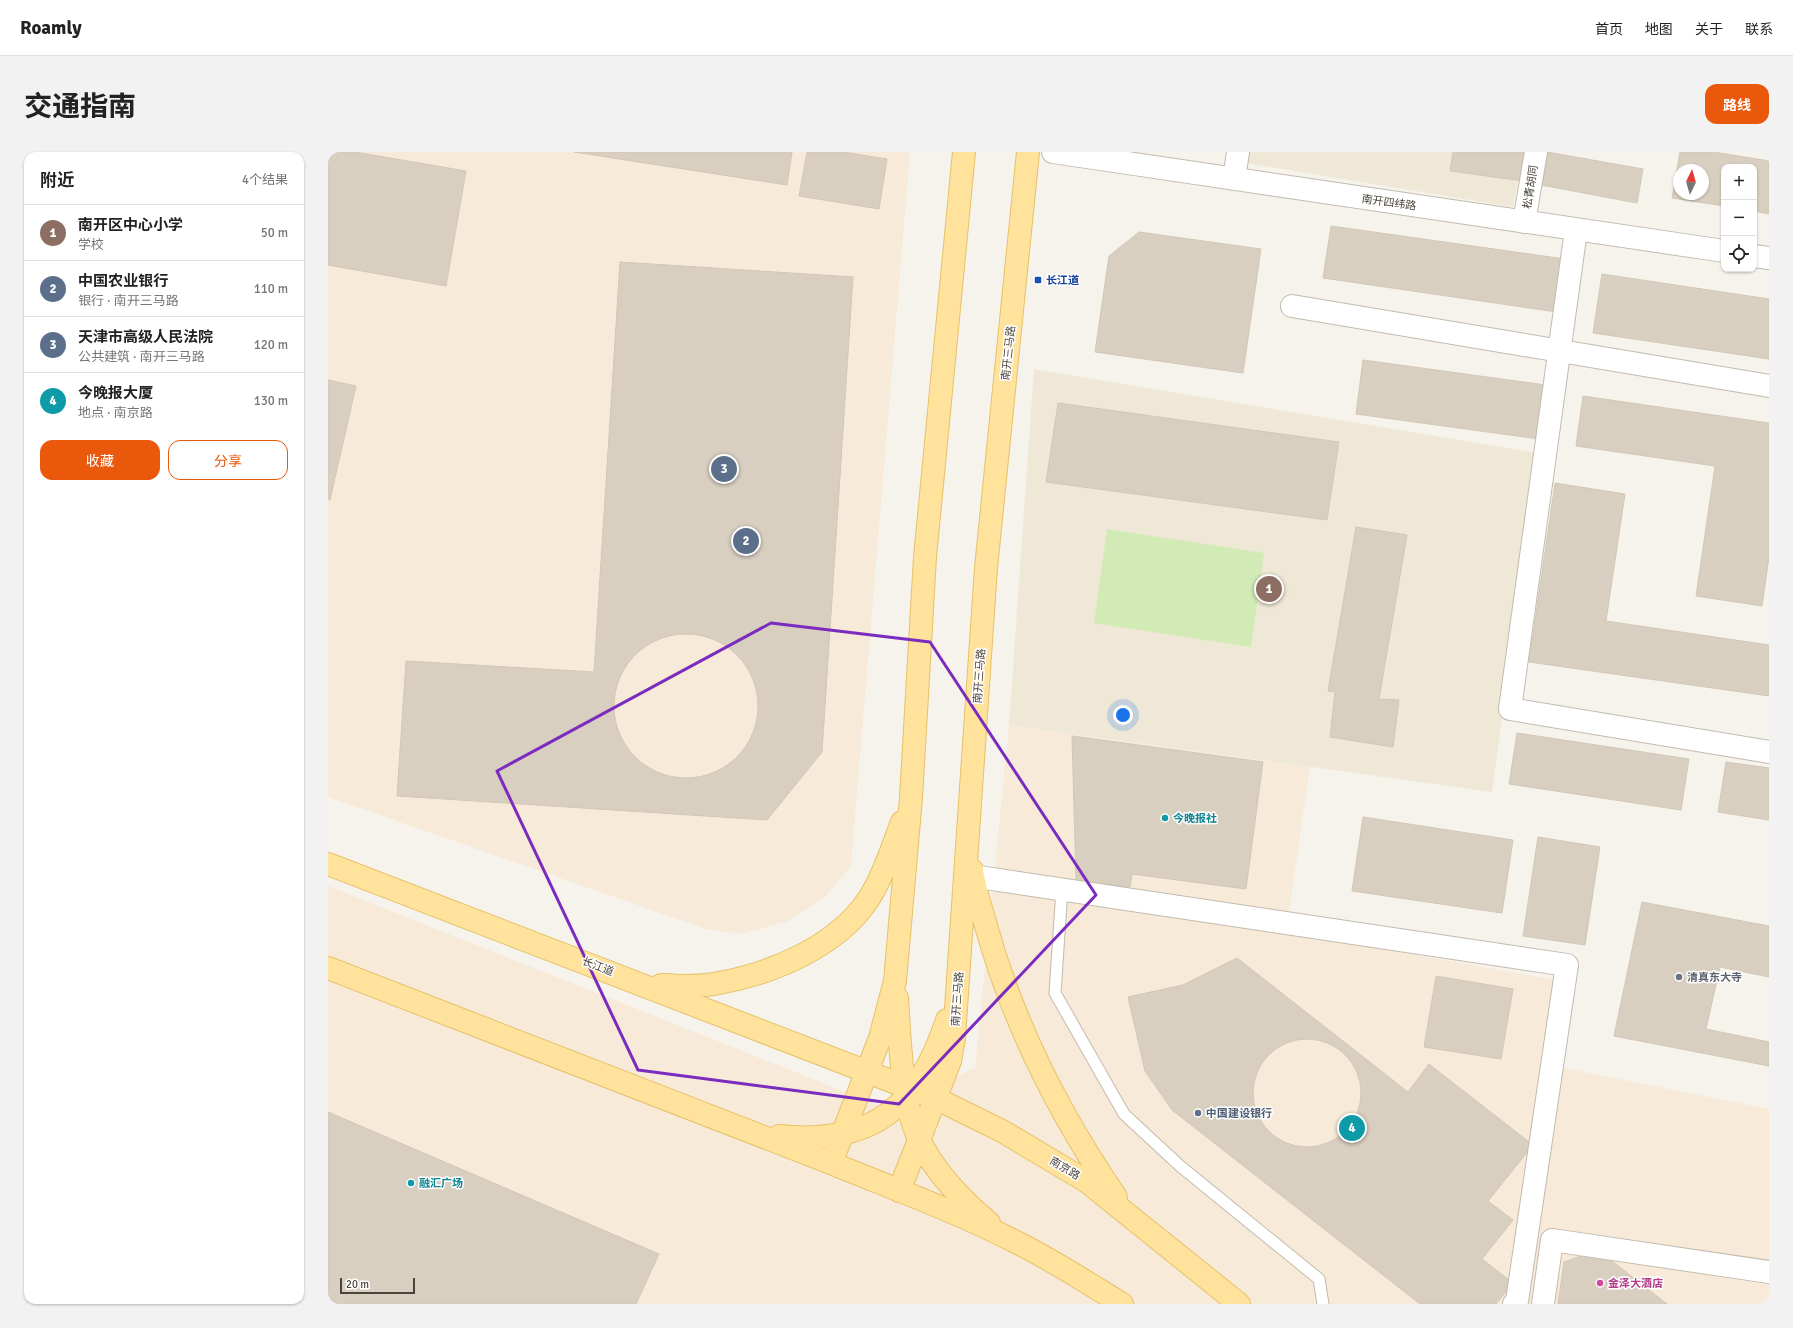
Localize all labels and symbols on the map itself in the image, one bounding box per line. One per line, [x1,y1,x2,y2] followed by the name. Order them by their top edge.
[1521,164,1540,210] street label: 松青胡同
[1673,164,1709,200] north arrow
[1361,192,1417,213] street label: 南开四纬路
[1046,274,1079,287] place label: 长江道
[1033,275,1043,285] marker: 长江道
[999,325,1018,381] street label: 南开三马路
[711,454,737,484] pin: 3
[733,526,759,556] pin: 2
[1256,574,1282,604] pin: 1
[971,648,988,704] street label: 南开三马路
[1113,705,1133,725] your location
[1173,812,1217,825] place label: 今晚报社
[1160,813,1170,823] marker: 今晚报社
[580,954,616,978] street label: 长江道
[949,971,966,1027] street label: 南开三马路
[1687,971,1742,984] place label: 清真东大寺
[1674,972,1684,982] marker: 清真东大寺
[1206,1107,1272,1120] place label: 中国建设银行
[1193,1108,1203,1118] marker: 中国建设银行
[1339,1113,1365,1143] pin: 4
[1047,1154,1082,1182] street label: 南京路
[419,1177,463,1190] place label: 融汇广场
[406,1178,416,1188] marker: 融汇广场
[340,1276,415,1295] scale bar
[1608,1277,1663,1290] place label: 金泽大酒店
[1595,1278,1605,1288] marker: 金泽大酒店

